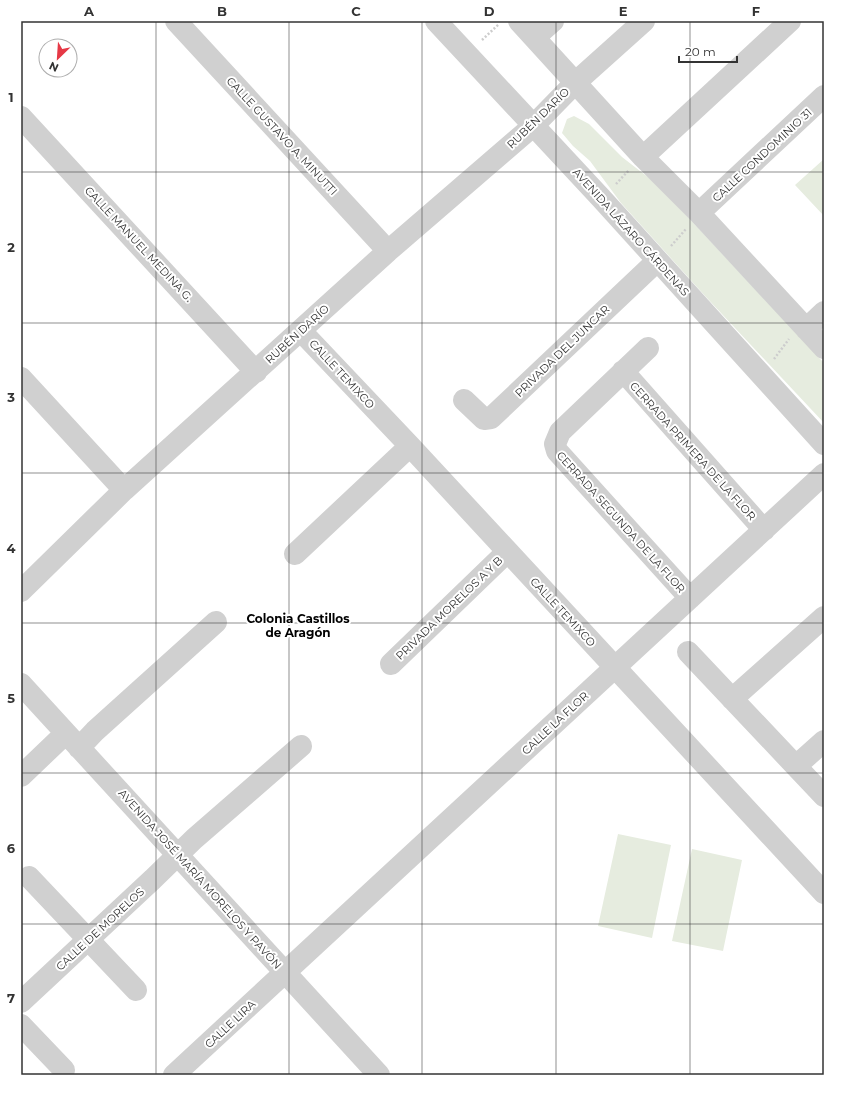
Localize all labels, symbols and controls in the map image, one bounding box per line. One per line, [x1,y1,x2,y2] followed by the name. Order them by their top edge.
[83,3,95,19] text: A
[217,3,227,19] text: B
[351,3,361,19] text: C
[484,3,495,19] text: D
[619,3,628,19] text: E
[752,3,760,19] text: F
[38,38,78,78] north arrow
[679,38,737,64] scale bar
[685,44,716,59] text: 20 m
[47,59,61,75] text: N
[224,74,340,198] street label: CALLE GUSTAVO A. MINUTTI
[504,85,572,151] street label: RUBÉN DARÍO
[8,89,14,105] text: 1
[709,105,815,205] street label: CALLE CONDOMINIO 31
[570,165,692,299] street label: AVENIDA LÁZARO CÁRDENAS
[82,184,196,304] street label: CALLE MANUEL MEDINA G.
[7,239,15,255] text: 2
[262,302,332,366] street label: RUBÉN DARÍO
[512,302,612,400] street label: PRIVADA DEL JUNCAR
[306,336,378,412] street label: CALLE TEMIXCO
[627,379,759,523] street label: CERRADA PRIMERA DE LA FLOR
[6,389,15,405] text: 3
[554,448,688,596] street label: CERRADA SEGUNDA DE LA FLOR
[7,540,16,556] text: 4
[393,553,505,663] street label: PRIVADA MORELOS A Y B
[527,574,599,650] street label: CALLE TEMIXCO
[246,611,350,640] district label: Colonia Castillos de Aragón
[519,688,591,758] street label: CALLE LA FLOR
[7,690,15,706] text: 5
[115,786,285,972] street label: AVENIDA JOSÉ MARÍA MORELOS Y PAVÓN
[7,840,16,856] text: 6
[53,884,147,973] street label: CALLE DE MORELOS
[7,990,15,1006] text: 7
[202,997,258,1051] street label: CALLE LIRA

